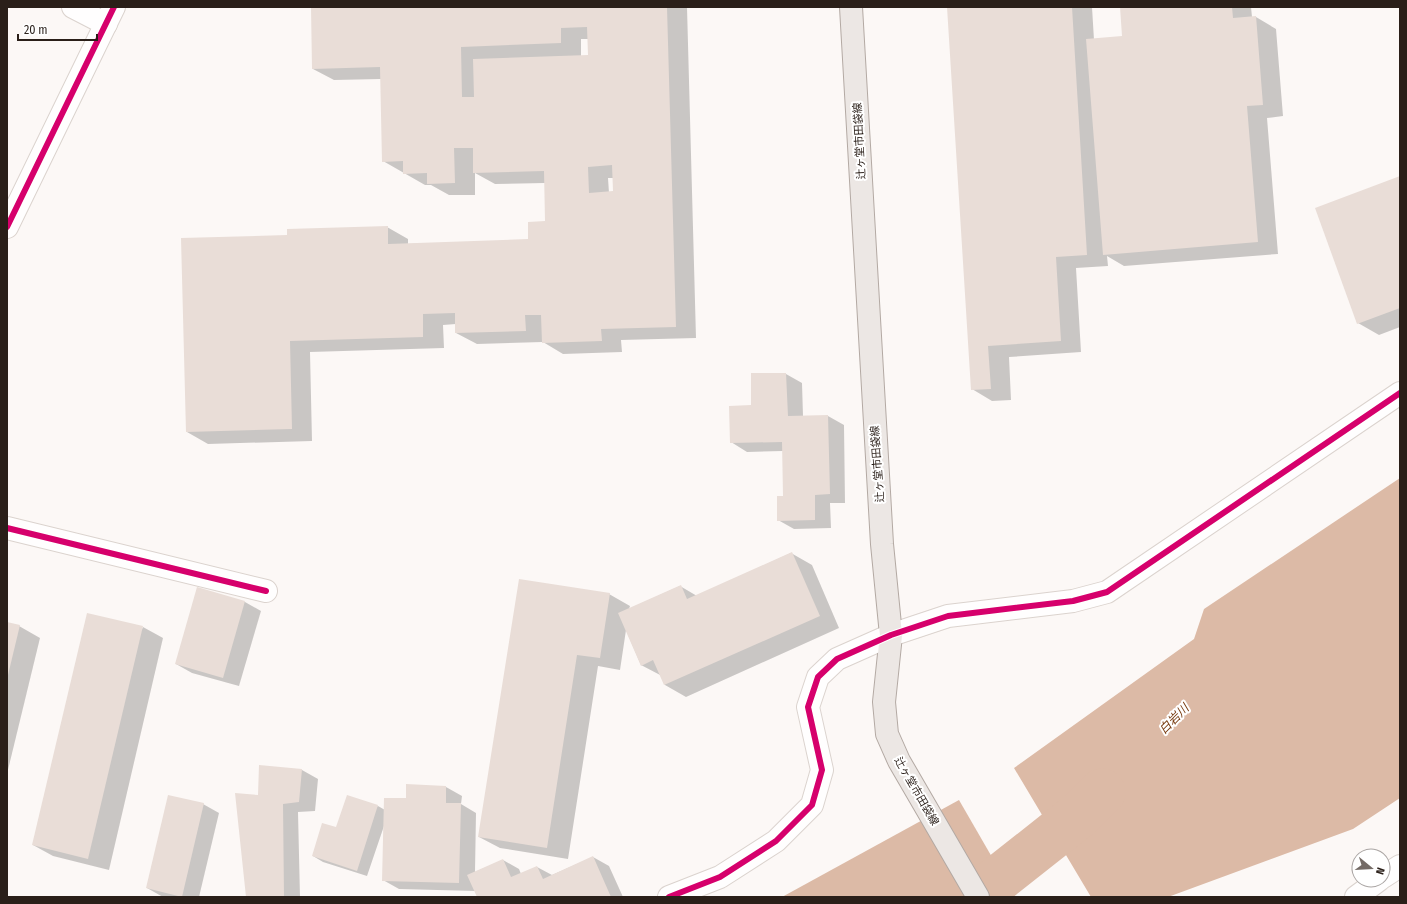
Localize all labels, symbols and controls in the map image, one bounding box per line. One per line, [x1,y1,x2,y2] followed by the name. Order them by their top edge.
[18,16,97,42] scale bar
[24,23,48,37] text: 20 m
[851,102,868,180] street label: 辻ヶ堂市田袋線
[868,425,887,503] street label: 辻ヶ堂市田袋線
[1156,700,1193,737] water label: 白岩川
[892,755,941,828] street label: 辻ヶ堂市田袋線
[1351,848,1391,888] north arrow
[1373,866,1387,876] text: N

